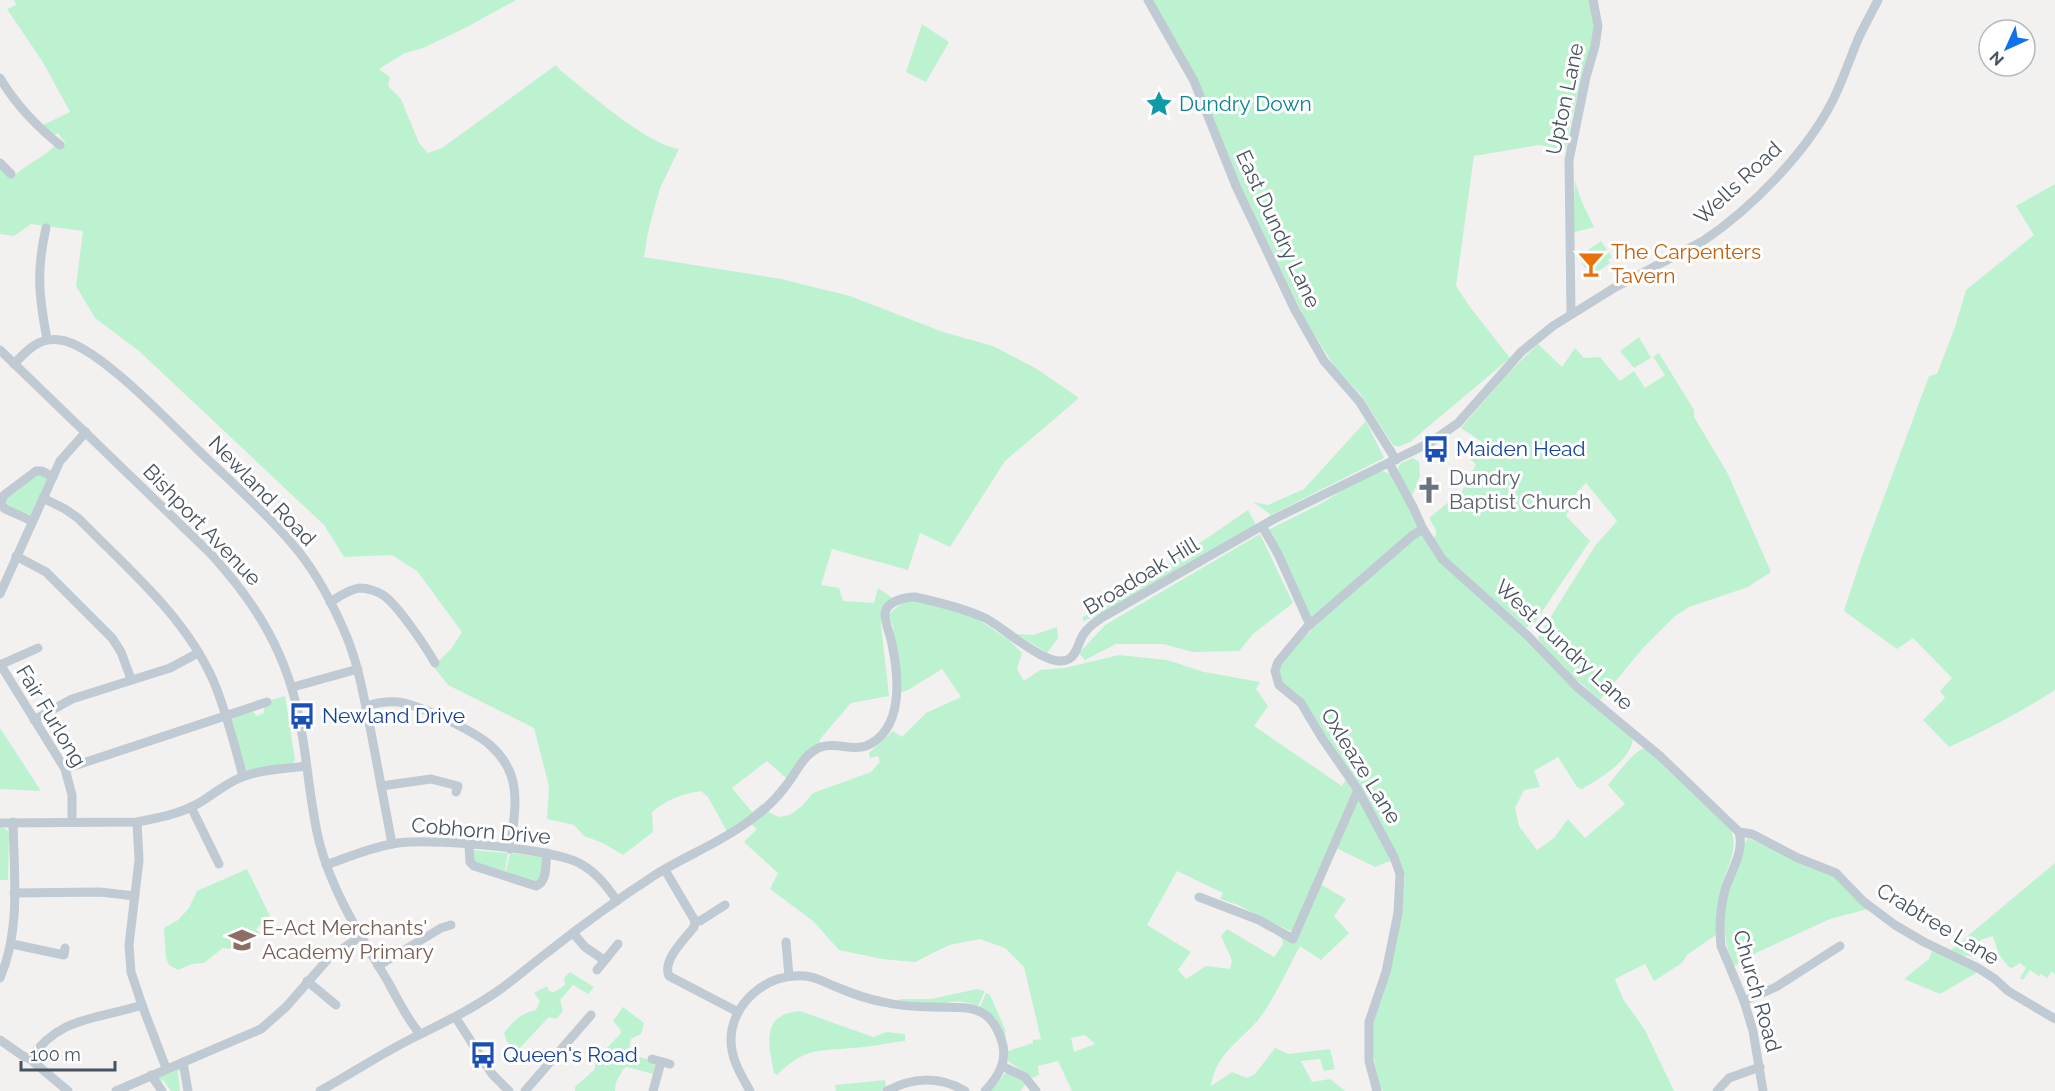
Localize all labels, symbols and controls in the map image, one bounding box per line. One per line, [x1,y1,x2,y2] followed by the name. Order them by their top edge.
[1977,18,2037,78] north arrow
[1540,41,1589,157] street label: Upton Lane
[1986,47,2008,69] text: N
[1144,89,1174,119] place icon: Dundry Down
[1179,91,1312,116] place label: Dundry Down
[1689,136,1786,229] street label: Wells Road
[1231,146,1326,312] street label: East Dundry Lane
[1611,239,1761,288] place label: The Carpenters Tavern
[1576,249,1606,279] bar icon: The Carpenters Tavern
[204,430,321,551] street label: Newland Road
[1421,434,1451,464] bus stop icon: Maiden Head
[1456,436,1585,461] place label: Maiden Head
[138,459,267,591] street label: Bishport Avenue
[1449,465,1591,514] place label: Dundry Baptist Church
[1414,475,1444,505] church icon: Dundry Baptist Church
[1079,531,1203,620] street label: Broadoak Hill
[1490,574,1639,715] street label: West Dundry Lane
[11,660,92,771] street label: Fair Furlong
[287,701,317,731] bus stop icon: Newland Drive
[322,703,465,728] place label: Newland Drive
[1316,703,1407,828] street label: Oxleaze Lane
[410,812,552,849] street label: Cobhorn Drive
[1873,877,2004,970] street label: Crabtree Lane
[262,915,434,964] place label: E-Act Merchants' Academy Primary
[227,925,257,955] school or university icon: E-Act Merchants' Academy Primary
[1728,927,1787,1055] street label: Church Road
[21,1034,116,1072] scale bar
[468,1040,498,1070] bus stop icon: Queen's Road
[503,1042,638,1067] place label: Queen's Road
[30,1044,81,1065] text: 100 m

